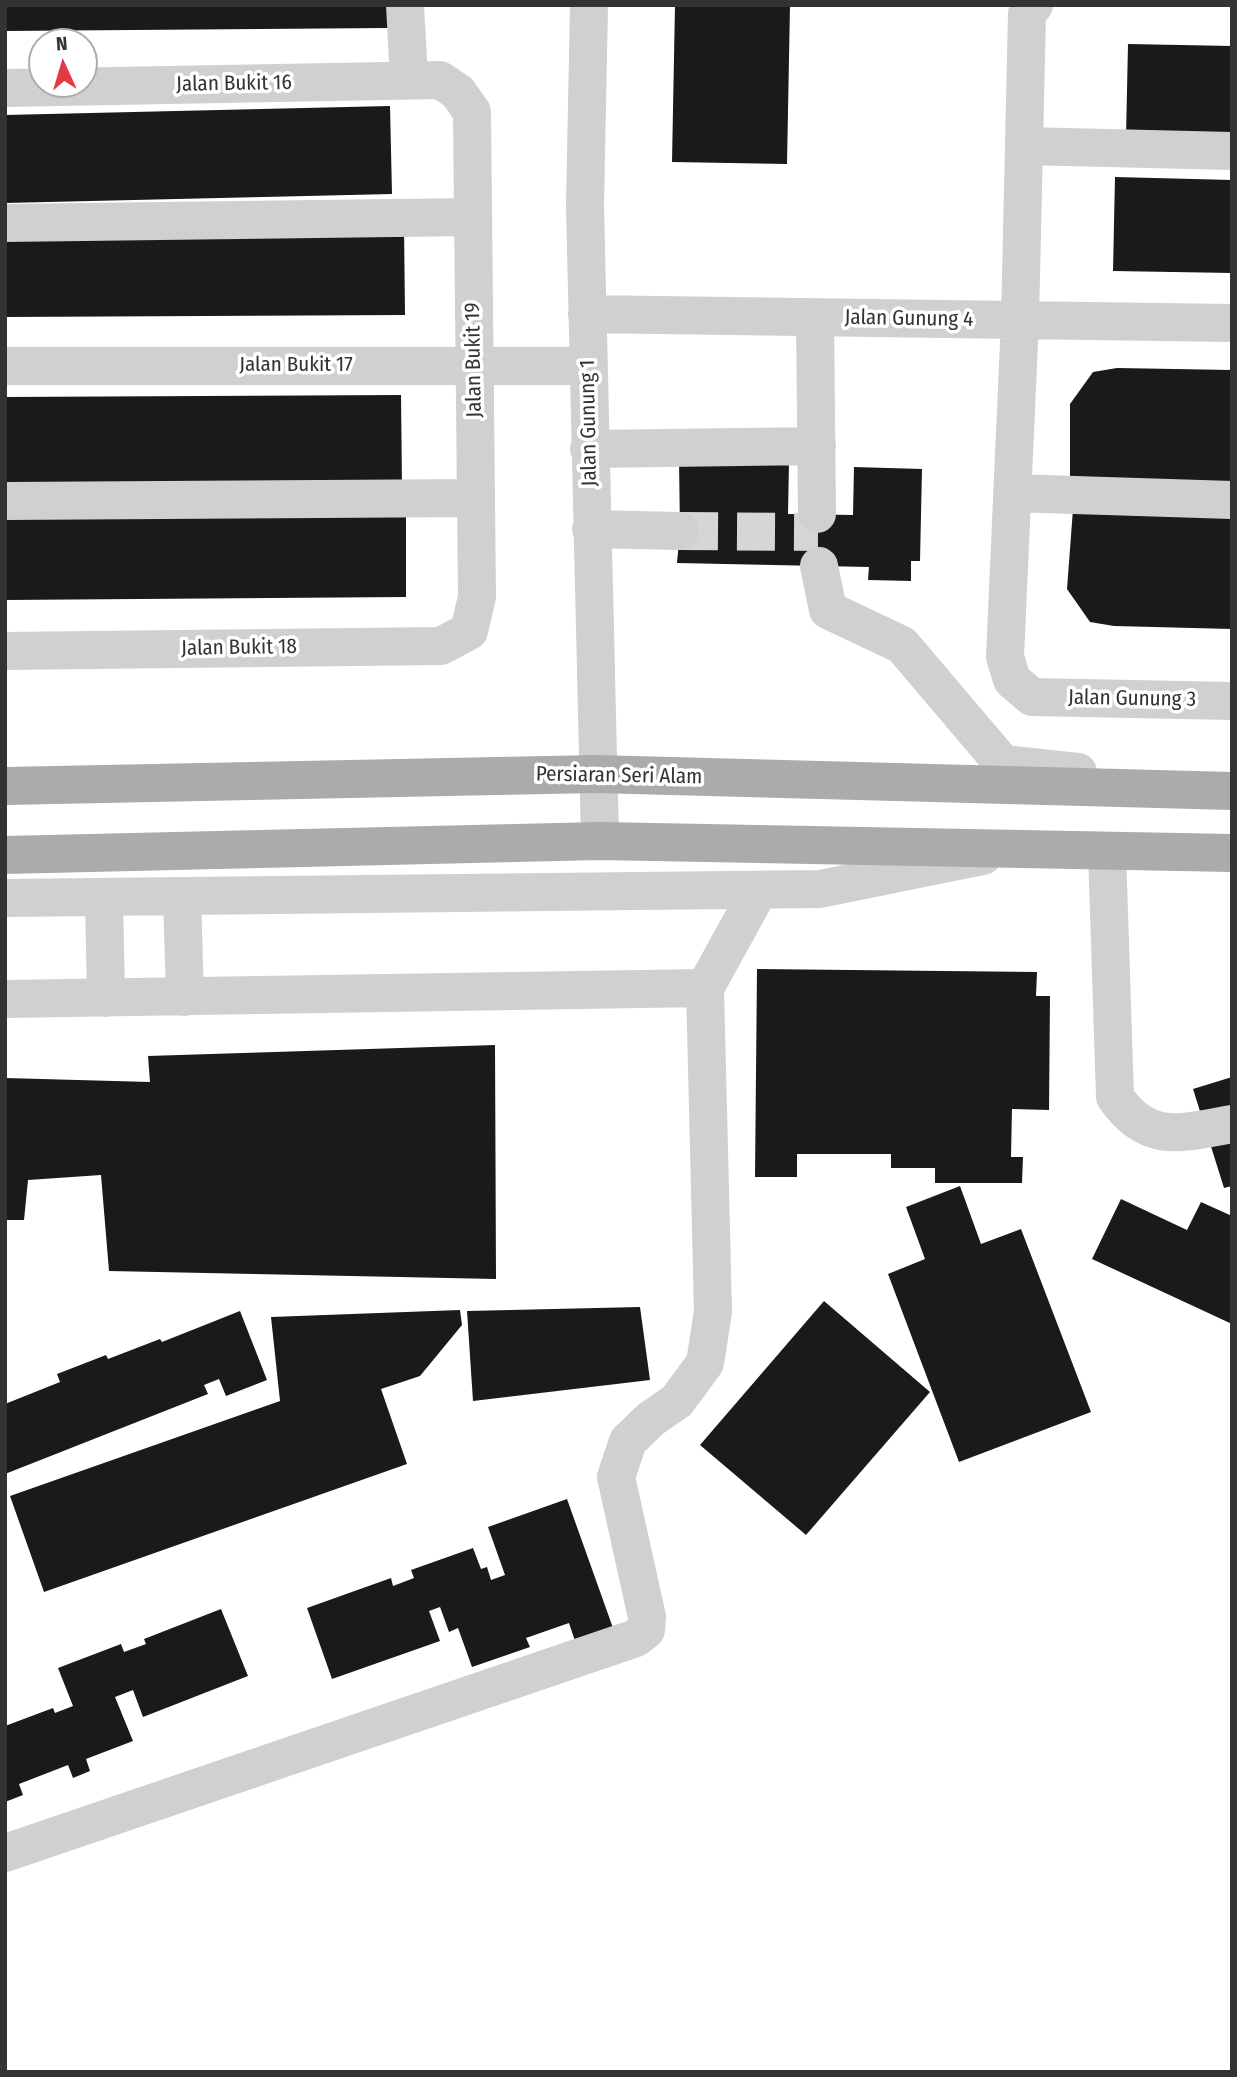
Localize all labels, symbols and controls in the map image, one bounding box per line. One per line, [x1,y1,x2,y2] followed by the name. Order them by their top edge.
[28,28,98,98] north arrow
[55,32,68,55] text: N
[176,70,292,98] street label: Jalan Bukit 16
[460,302,488,418] street label: Jalan Bukit 19
[844,305,974,333] street label: Jalan Gunung 4
[239,352,353,378] street label: Jalan Bukit 17
[575,359,603,487] street label: Jalan Gunung 1
[181,634,297,662] street label: Jalan Bukit 18
[1068,685,1196,713] street label: Jalan Gunung 3
[536,762,702,790] street label: Persiaran Seri Alam

